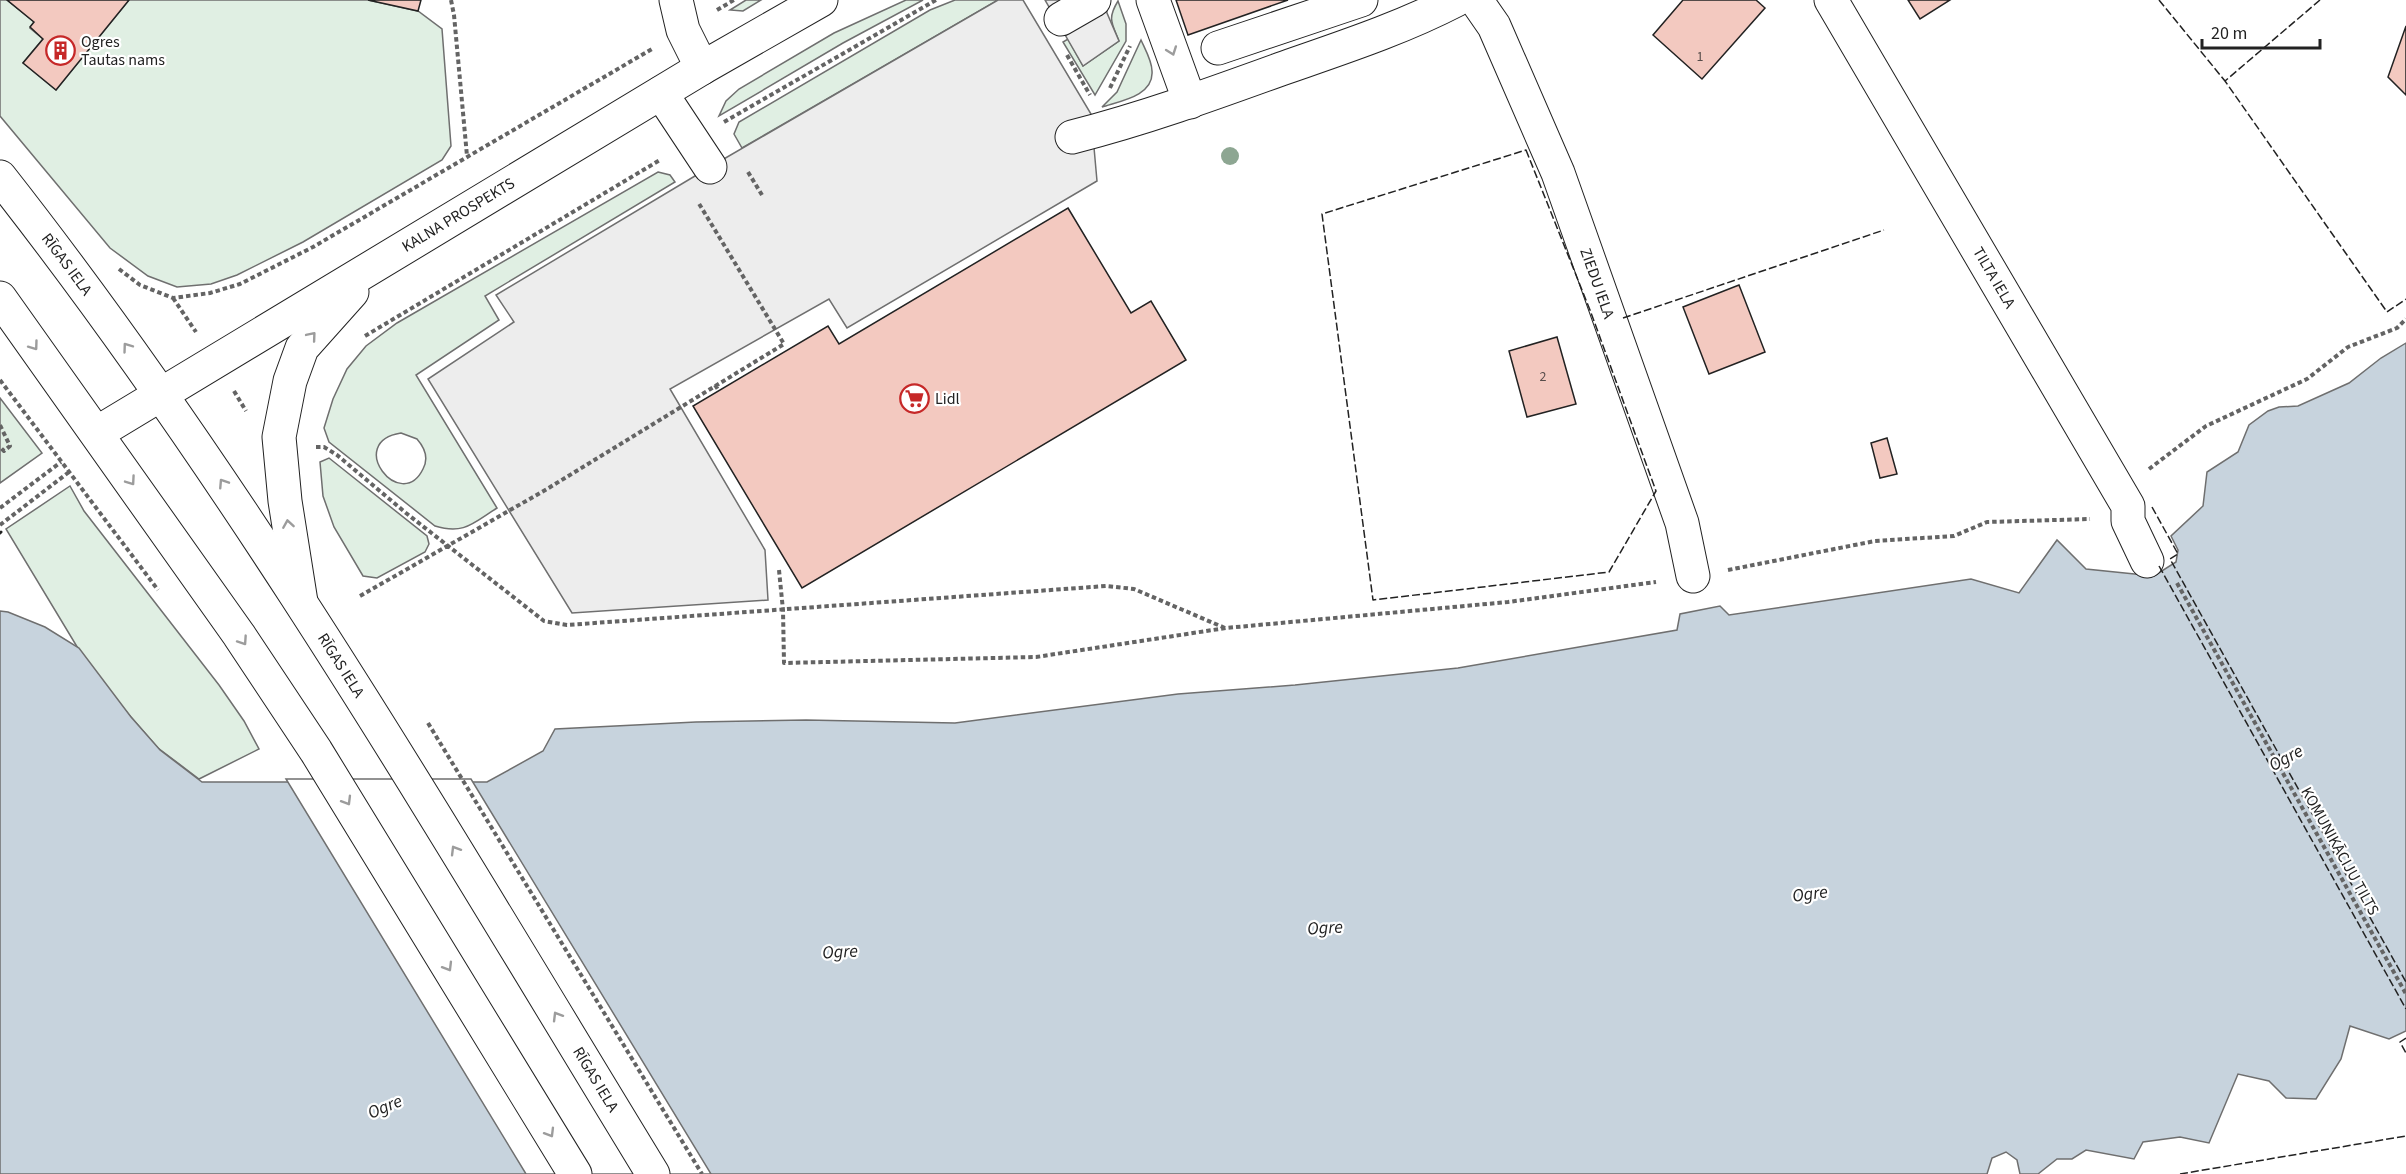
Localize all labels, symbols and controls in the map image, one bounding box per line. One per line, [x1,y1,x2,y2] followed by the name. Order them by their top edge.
[2202,12,2320,50] scale bar
[2211,21,2247,46] text: 20 m
[81,31,165,71] place label: Ogres Tautas nams
[44,35,76,67] building icon: Ogres Tautas nams
[1165,45,1177,56] one-way arrow
[1697,47,1704,67] house number: 1
[398,172,519,258] street label: KALNA PROSPEKTS
[36,229,98,300] street label: RĪGAS IELA
[1967,243,2021,313] street label: TILTA IELA
[1574,245,1620,322] street label: ZIEDU IELA
[305,332,316,343] one-way arrow
[27,339,38,350] one-way arrow
[123,343,134,354] one-way arrow
[1540,367,1547,387] house number: 2
[898,383,930,415] supermarket icon: Lidl
[935,388,960,410] place label: Lidl
[124,475,135,486] one-way arrow
[219,479,230,490] one-way arrow
[283,519,295,528] one-way arrow
[312,629,370,702] street label: RĪGAS IELA
[236,634,247,645] one-way arrow
[2264,738,2308,778] water label: Ogre
[2296,783,2384,919] street label: KOMUNIKĀCIJU TILTS
[339,795,351,805] one-way arrow
[451,846,463,856] one-way arrow
[1791,879,1830,909] water label: Ogre
[1307,915,1344,941] water label: Ogre
[822,939,859,965] water label: Ogre
[441,961,453,971] one-way arrow
[552,1012,564,1022] one-way arrow
[567,1043,624,1117] street label: RĪGAS IELA
[364,1088,407,1125] water label: Ogre
[542,1127,553,1138] one-way arrow

